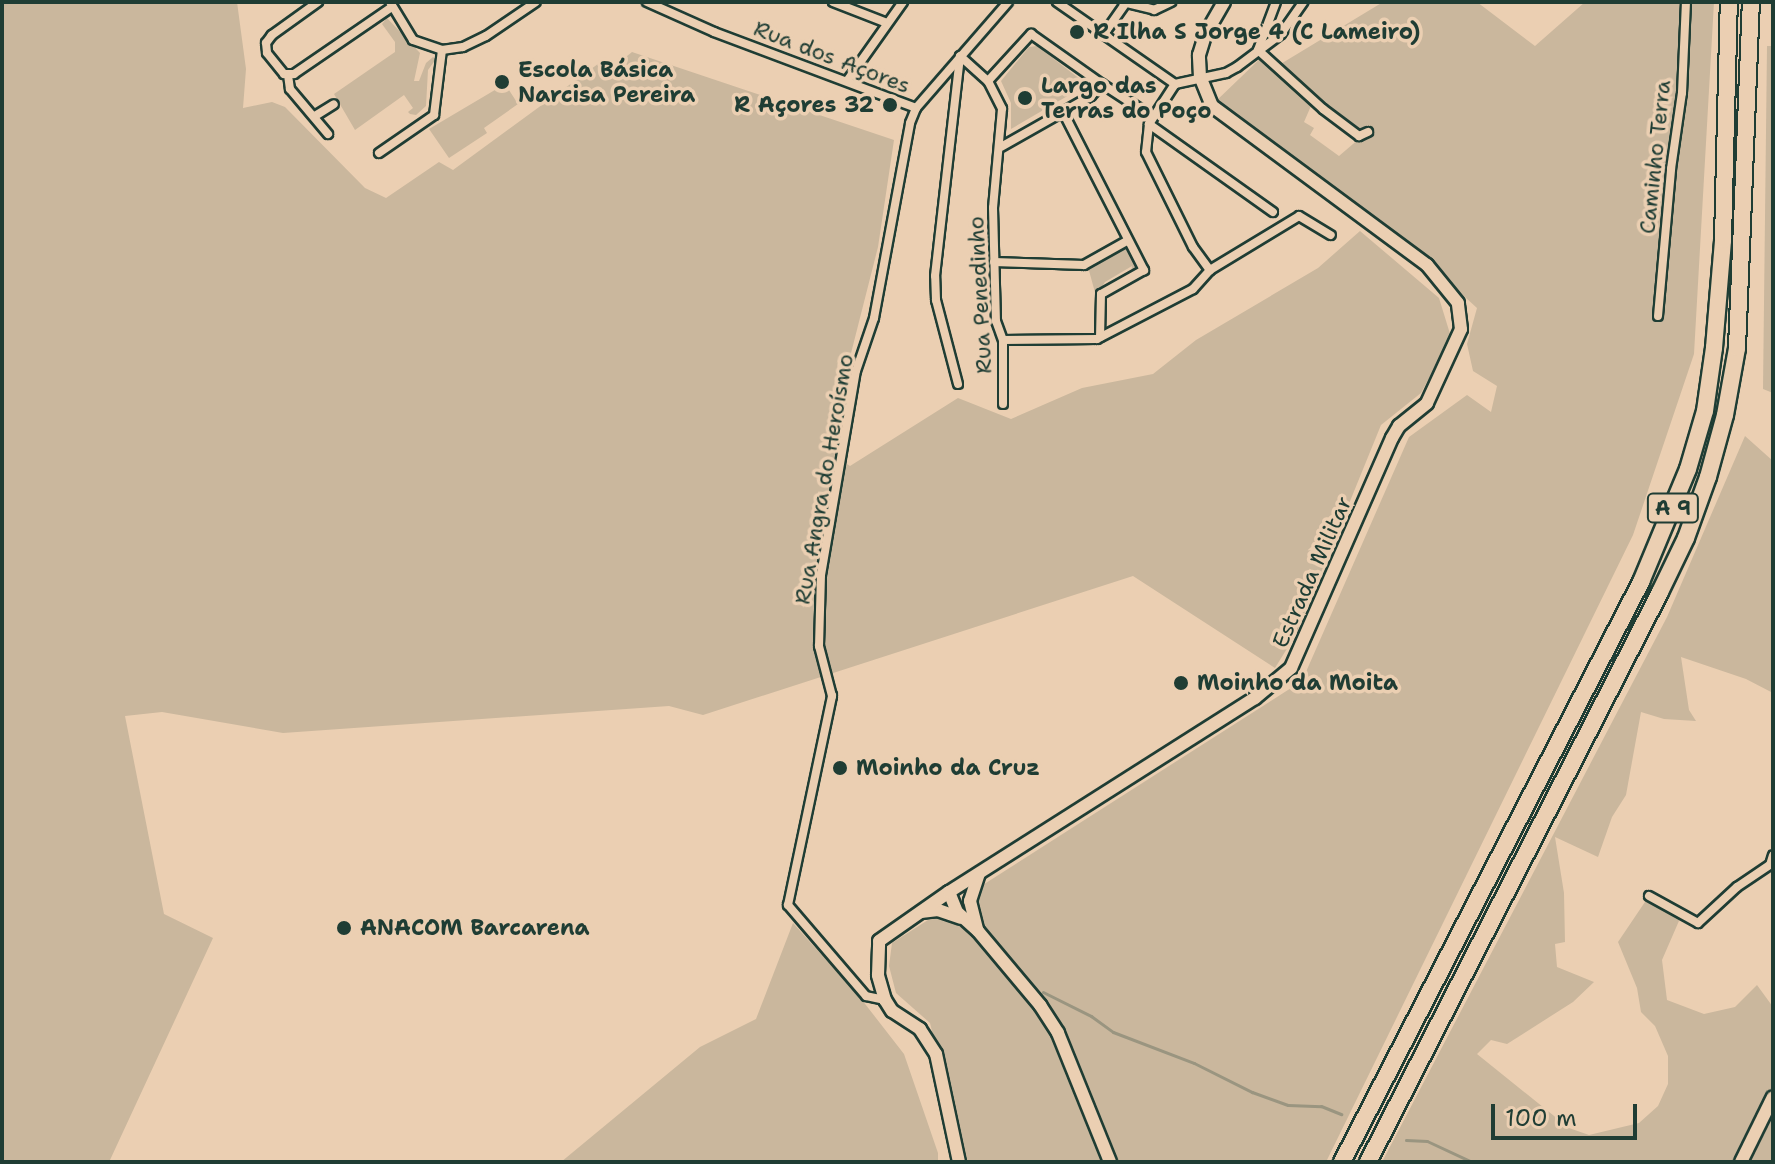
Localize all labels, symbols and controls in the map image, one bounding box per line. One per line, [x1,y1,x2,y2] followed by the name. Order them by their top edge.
[750,15,914,99] street label: Rua dos Açores
[1093,19,1421,45] place label: R Ilha S Jorge 4 (C Lameiro)
[1068,23,1086,41] marker: R Ilha S Jorge 4 (C Lameiro)
[518,56,695,108] place label: Escola Básica Narcisa Pereira
[1041,72,1212,124] place label: Largo das Terras do Poço
[493,73,511,91] marker: Escola Básica Narcisa Pereira
[1634,79,1676,235] street label: Caminho Terra
[1016,89,1034,107] marker: Largo das Terras do Poço
[734,92,874,118] place label: R Açores 32
[881,96,899,114] marker: R Açores 32
[963,215,997,375] street label: Rua Penedinho
[789,352,859,606] street label: Rua Angra do Heroísmo
[1267,492,1357,652] street label: Estrada Militar
[1645,492,1701,524] road number: A 9
[1197,670,1398,696] place label: Moinho da Moita
[1172,674,1190,692] marker: Moinho da Moita
[856,755,1040,781] place label: Moinho da Cruz
[831,759,849,777] marker: Moinho da Cruz
[360,915,590,941] place label: ANACOM Barcarena
[335,919,353,937] marker: ANACOM Barcarena
[1495,1088,1641,1138] scale bar
[1505,1102,1577,1134] text: 100 m

